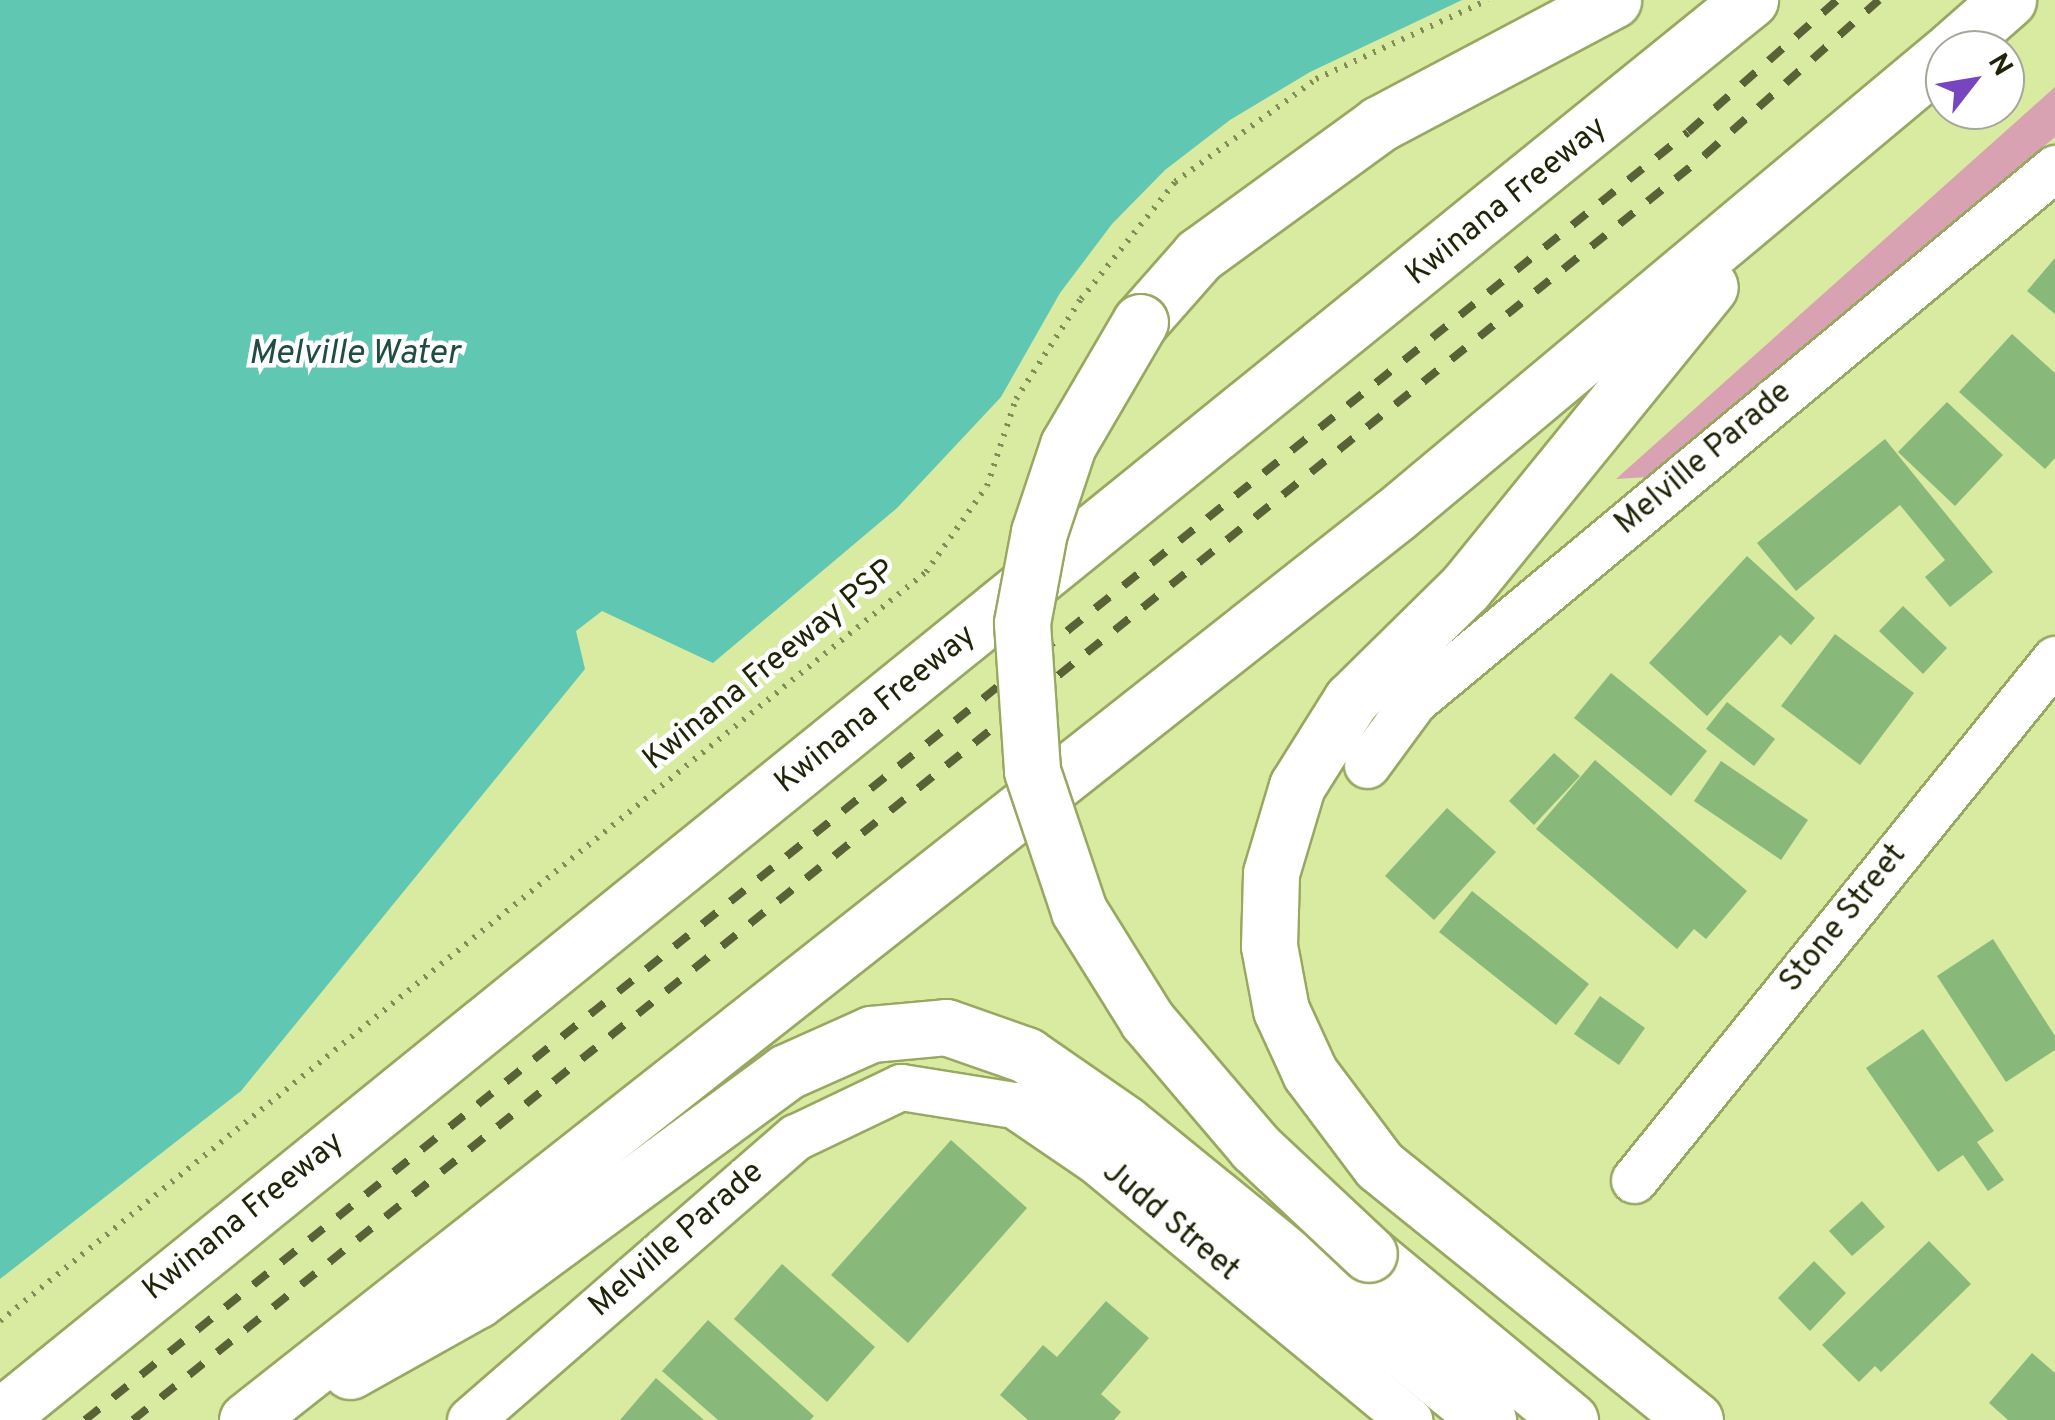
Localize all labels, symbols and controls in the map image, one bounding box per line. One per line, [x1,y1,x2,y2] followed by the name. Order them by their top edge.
[1925,30,2025,130] north arrow
[1978,48,2020,83] text: N
[1399,109,1615,295] street label: Kwinana Freeway
[248,333,460,375] water label: Melville Water
[1608,374,1800,544] street label: Melville Parade
[636,552,904,780] street label: Kwinana Freeway PSP
[768,617,984,803] street label: Kwinana Freeway
[1773,837,1915,1001] street label: Stone Street
[136,1124,352,1310] street label: Kwinana Freeway
[582,1154,772,1326] street label: Melville Parade
[1094,1154,1246,1290] street label: Judd Street

